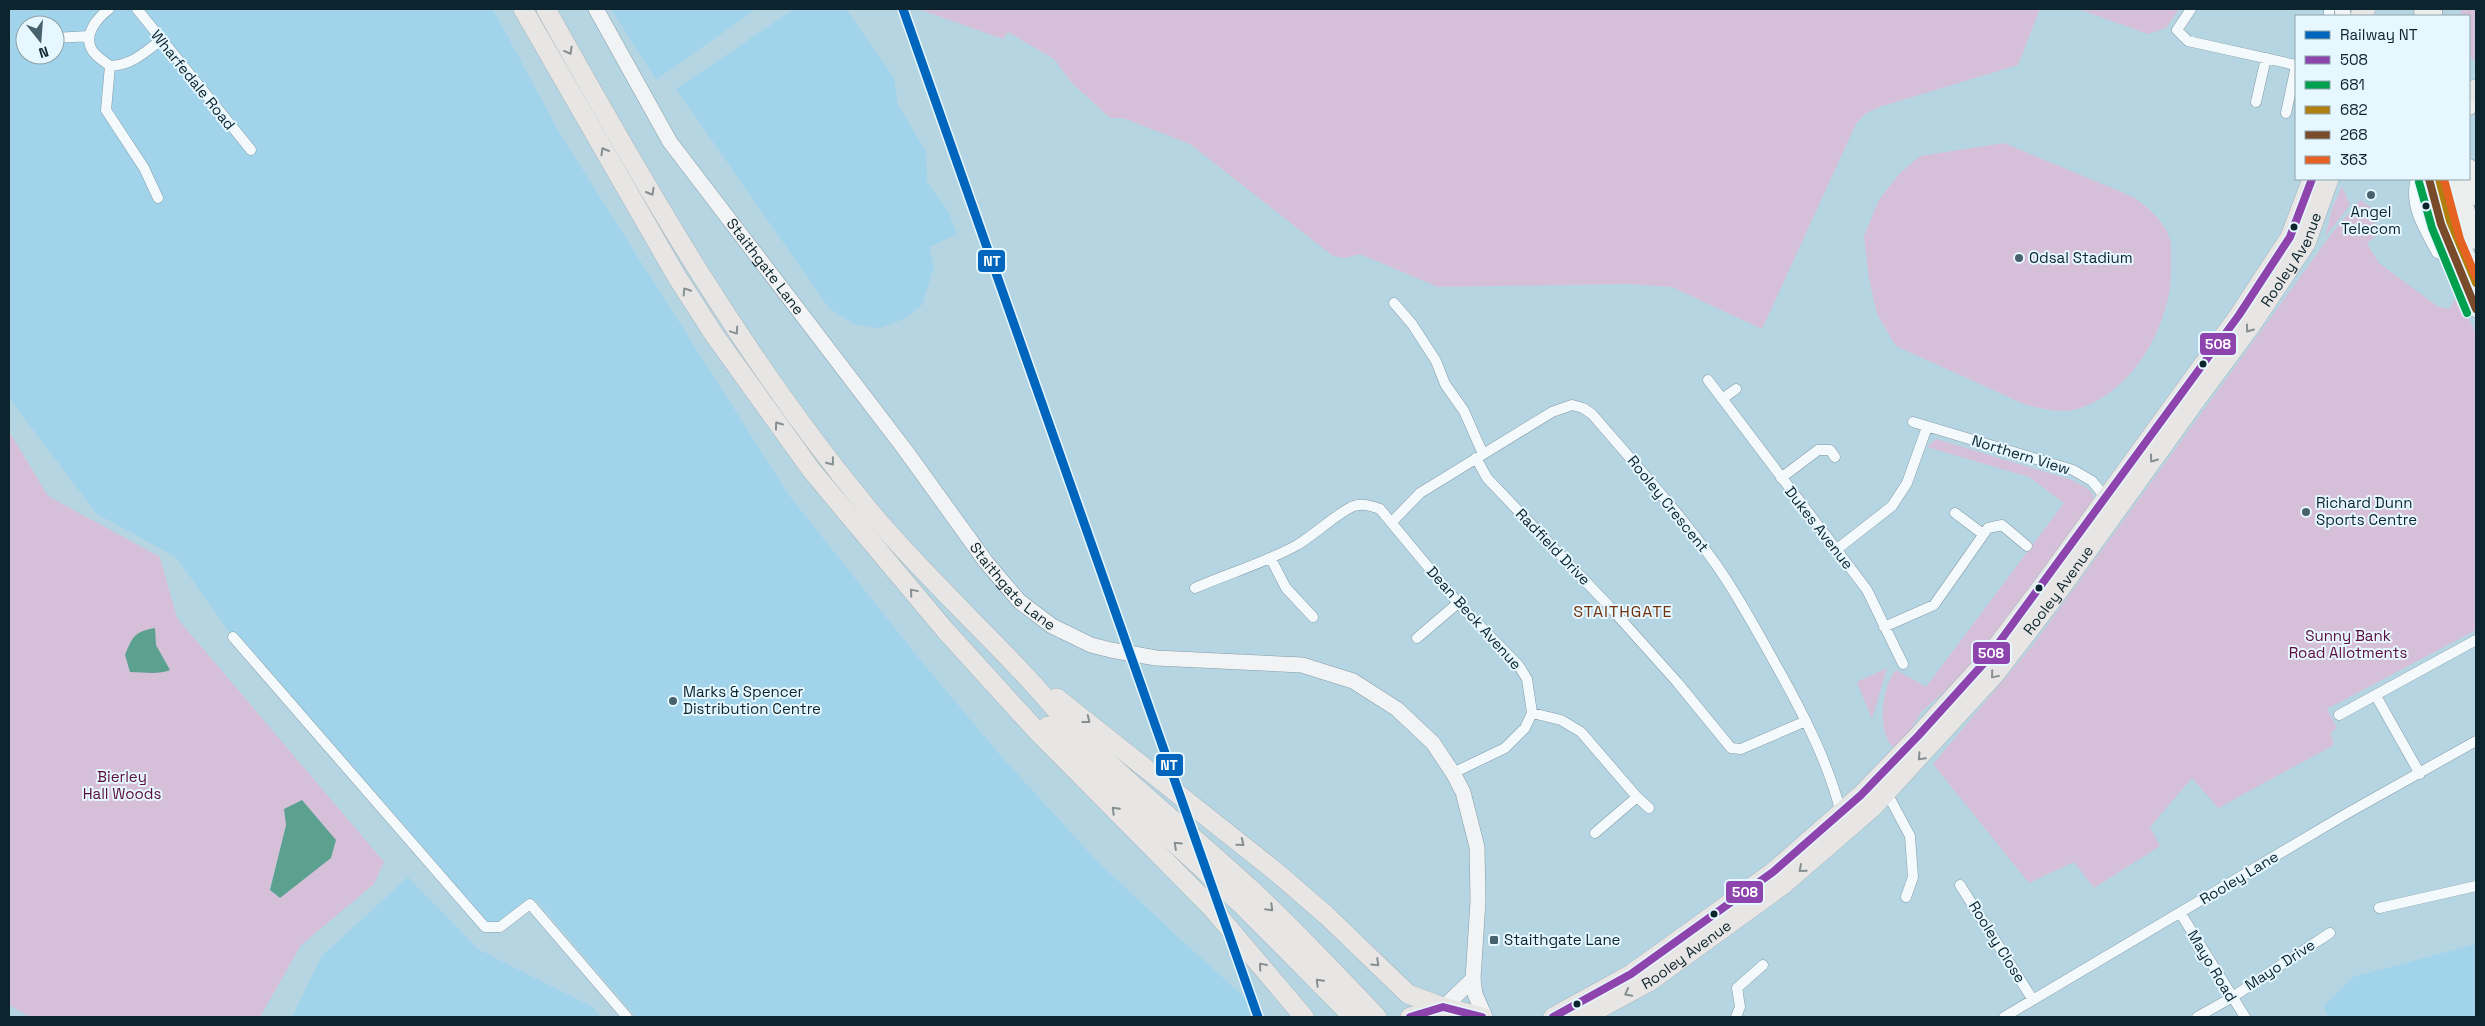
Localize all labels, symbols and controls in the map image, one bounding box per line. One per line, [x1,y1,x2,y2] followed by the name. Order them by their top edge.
[15,15,65,65] north arrow
[2295,15,2470,180] legend
[2340,25,2418,44] text: Railway NT
[147,26,240,134] street label: Wharfedale Road
[37,42,51,62] text: N
[563,46,573,55] one-way arrow
[2340,50,2368,69] text: 508
[2340,75,2365,94] text: 681
[2340,100,2368,119] text: 682
[2340,125,2368,144] text: 268
[600,148,610,157] one-way arrow
[2340,150,2367,169] text: 363
[644,187,654,196] one-way arrow
[2365,189,2377,201] marker: Angel Telecom
[2421,201,2431,211] unlabelled marker
[2341,202,2401,238] place label: Angel Telecom
[2256,210,2325,310] street label: Rooley Avenue
[723,214,809,319] street label: Staithgate Lane
[2289,222,2299,232] unlabelled marker
[2029,248,2133,267] place label: Odsal Stadium
[977,249,1006,273] line badge: NT
[983,252,1001,270] text: NT
[2013,252,2025,264] marker: Odsal Stadium
[683,288,693,297] one-way arrow
[2246,323,2255,332] one-way arrow
[729,325,738,335] one-way arrow
[2199,332,2237,356] line badge: 508
[2205,335,2232,353] text: 508
[2198,359,2208,369] unlabelled marker
[775,421,784,431] one-way arrow
[1970,431,2073,479] street label: Northern View
[1624,451,1713,556] street label: Rooley Crescent
[2150,454,2159,463] one-way arrow
[825,456,833,465] one-way arrow
[1781,482,1858,573] street label: Dukes Avenue
[2316,493,2417,529] place label: Richard Dunn Sports Centre
[1512,504,1595,589] street label: Radfield Drive
[2300,506,2312,518] marker: Richard Dunn Sports Centre
[966,538,1060,634] street label: Staithgate Lane
[2019,541,2097,638] street label: Rooley Avenue
[1423,562,1526,674] street label: Dean Beck Avenue
[2034,583,2044,593] unlabelled marker
[910,589,919,598] one-way arrow
[1573,601,1673,622] district label: STAITHGATE
[2289,626,2407,662] park label: Sunny Bank Road Allotments
[1972,641,2011,665] line badge: 508
[1978,644,2005,662] text: 508
[1992,669,2000,678] one-way arrow
[683,682,821,718] place label: Marks & Spencer Distribution Centre
[667,695,679,707] marker: Marks & Spencer Distribution Centre
[1081,715,1090,723] one-way arrow
[1918,752,1927,761] one-way arrow
[1155,753,1184,777] line badge: NT
[1160,756,1178,774] text: NT
[83,767,161,803] park label: Bierley Hall Woods
[1111,807,1120,816] one-way arrow
[1235,838,1244,846] one-way arrow
[1173,842,1182,851] one-way arrow
[2196,847,2282,909] street label: Rooley Lane
[1799,863,1808,872] one-way arrow
[1725,880,1764,904] line badge: 508
[1732,883,1759,901] text: 508
[1965,897,2030,986] street label: Rooley Close
[1265,903,1274,912] one-way arrow
[1709,909,1719,919] unlabelled marker
[1638,916,1735,993] street label: Rooley Avenue
[2184,926,2241,1005] street label: Mayo Road
[1504,930,1621,949] place label: Staithgate Lane
[1488,934,1500,946] marker: Staithgate Lane
[2241,935,2318,994] street label: Mayo Drive
[1370,957,1379,966] one-way arrow
[1258,963,1267,972] one-way arrow
[1316,979,1325,988] one-way arrow
[1624,987,1633,997] one-way arrow
[1572,999,1582,1009] unlabelled marker

